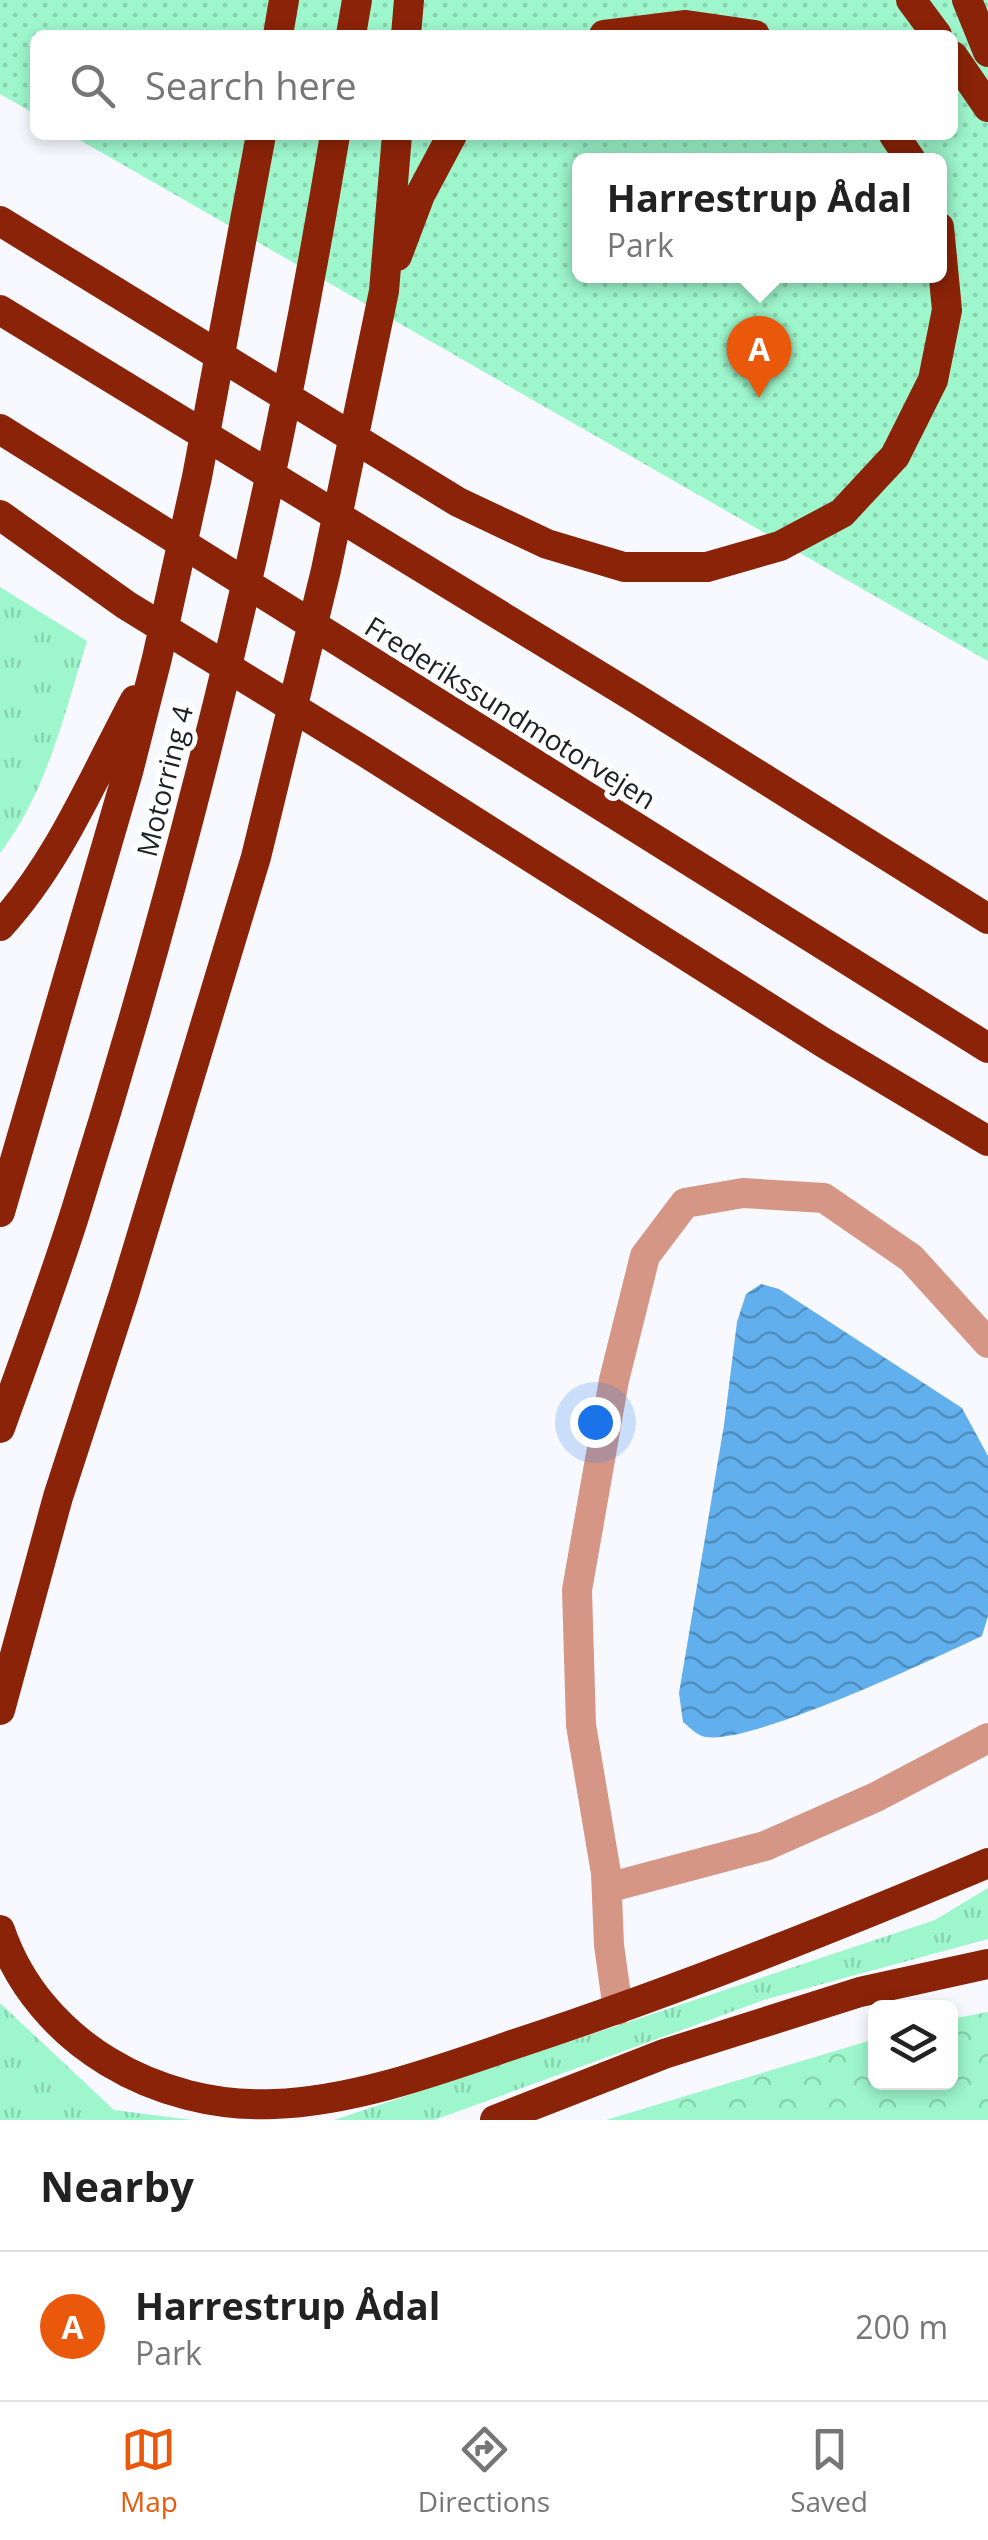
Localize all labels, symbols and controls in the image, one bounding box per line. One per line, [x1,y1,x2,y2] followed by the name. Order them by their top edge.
[30,30,958,140] search box
[65,58,120,113] icon: search
[145,59,357,111] text: Search here
[572,153,947,283] popup
[607,171,912,223] text: Harrestrup Ådal
[607,223,674,266] text: Park
[726,316,792,398] pin: A
[358,607,664,817] street label: Frederikssundmotorvejen
[127,701,201,861] street label: Motorring 4
[570,1397,621,1448] your location
[868,2000,958,2090] map controls
[868,2000,958,2090] button: layers
[40,2157,194,2214] text: Nearby
[135,2279,440,2331] text: Harrestrup Ådal
[61,2305,84,2348] text: A
[855,2305,948,2348] text: 200 m
[135,2331,202,2374] text: Park
[120,2422,178,2520] tab: Map
[418,2422,550,2520] tab: Directions
[790,2422,868,2520] tab: Saved

